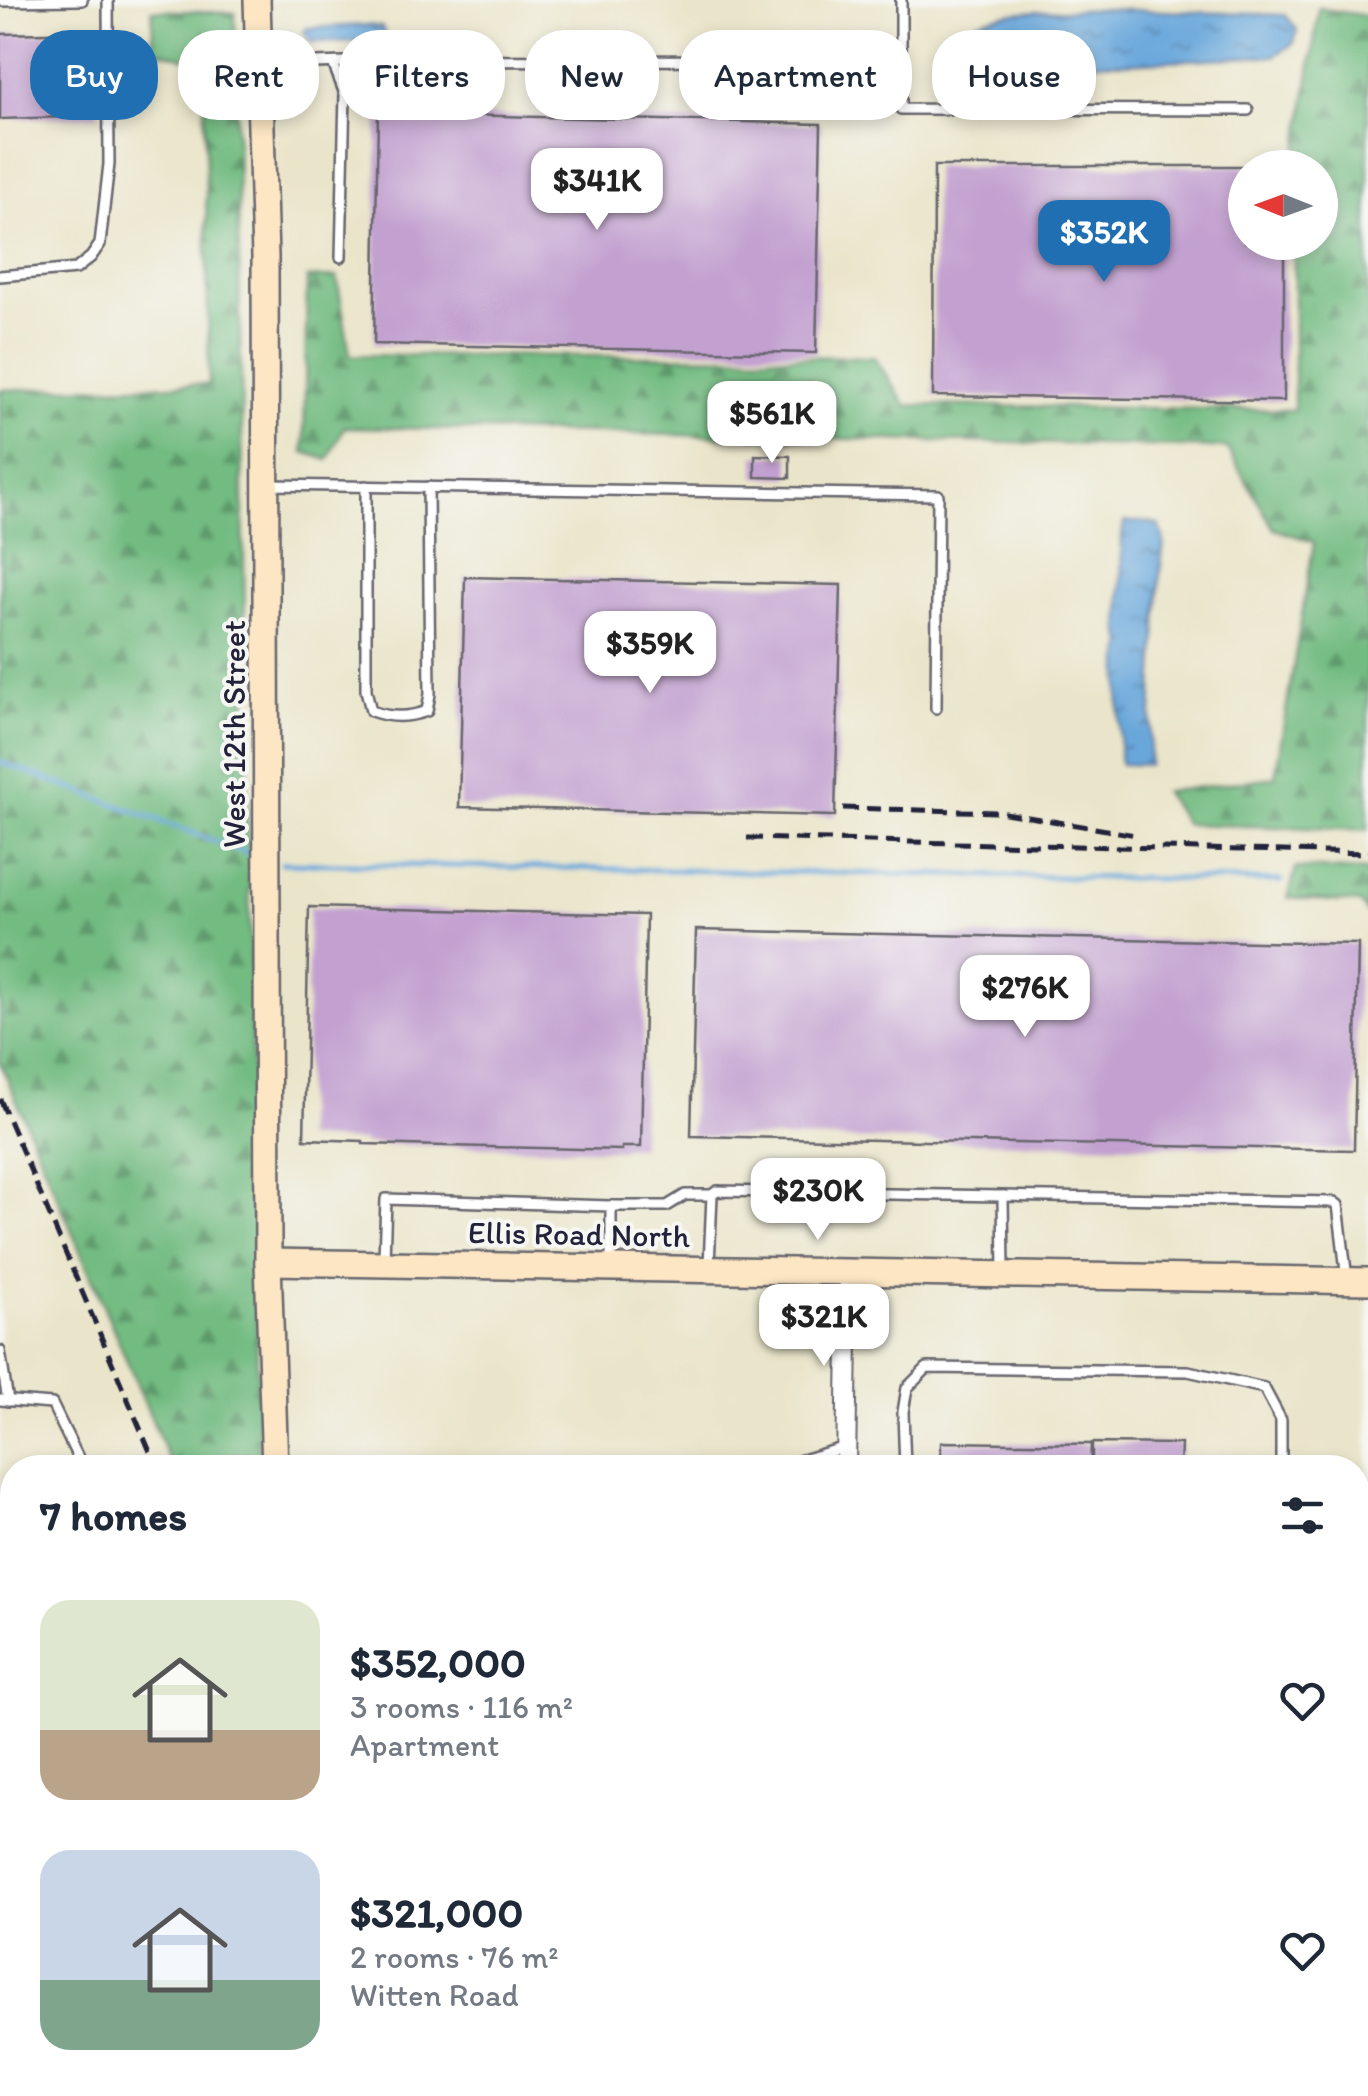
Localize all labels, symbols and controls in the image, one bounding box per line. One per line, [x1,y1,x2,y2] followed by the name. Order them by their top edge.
[30,30,158,120] chip: Buy
[178,30,319,120] chip: Rent
[339,30,505,120] chip: Filters
[525,30,659,120] chip: New
[679,30,912,120] chip: Apartment
[932,30,1096,120] chip: House
[527,148,667,233] pin: $341K
[1228,150,1338,260] north arrow
[1228,150,1338,260] map controls
[553,161,641,199] text: $341K
[1034,200,1174,285] pin: $352K
[1060,213,1148,251] text: $352K
[702,381,842,466] pin: $561K
[729,394,815,432] text: $561K
[580,611,720,696] pin: $359K
[215,620,253,848] street label: West 12th Street
[606,624,694,662] text: $359K
[955,955,1095,1040] pin: $276K
[982,968,1068,1006] text: $276K
[748,1158,888,1243] pin: $230K
[773,1171,863,1209] text: $230K
[468,1213,690,1255] street label: Ellis Road North
[754,1284,894,1369] pin: $321K
[781,1297,867,1335] text: $321K
[1275,1488,1330,1543] icon: filters
[40,1490,187,1541] text: 7 homes
[350,1637,526,1688] text: $352,000
[120,1640,240,1760] icon: home
[1275,1673,1330,1728] icon: heart
[350,1688,573,1726] text: 3 rooms · 116 m²
[350,1726,499,1764] text: Apartment
[350,1887,523,1938] text: $321,000
[120,1890,240,2010] icon: home
[1275,1923,1330,1978] icon: heart
[350,1938,559,1976] text: 2 rooms · 76 m²
[350,1976,519,2014] text: Witten Road

